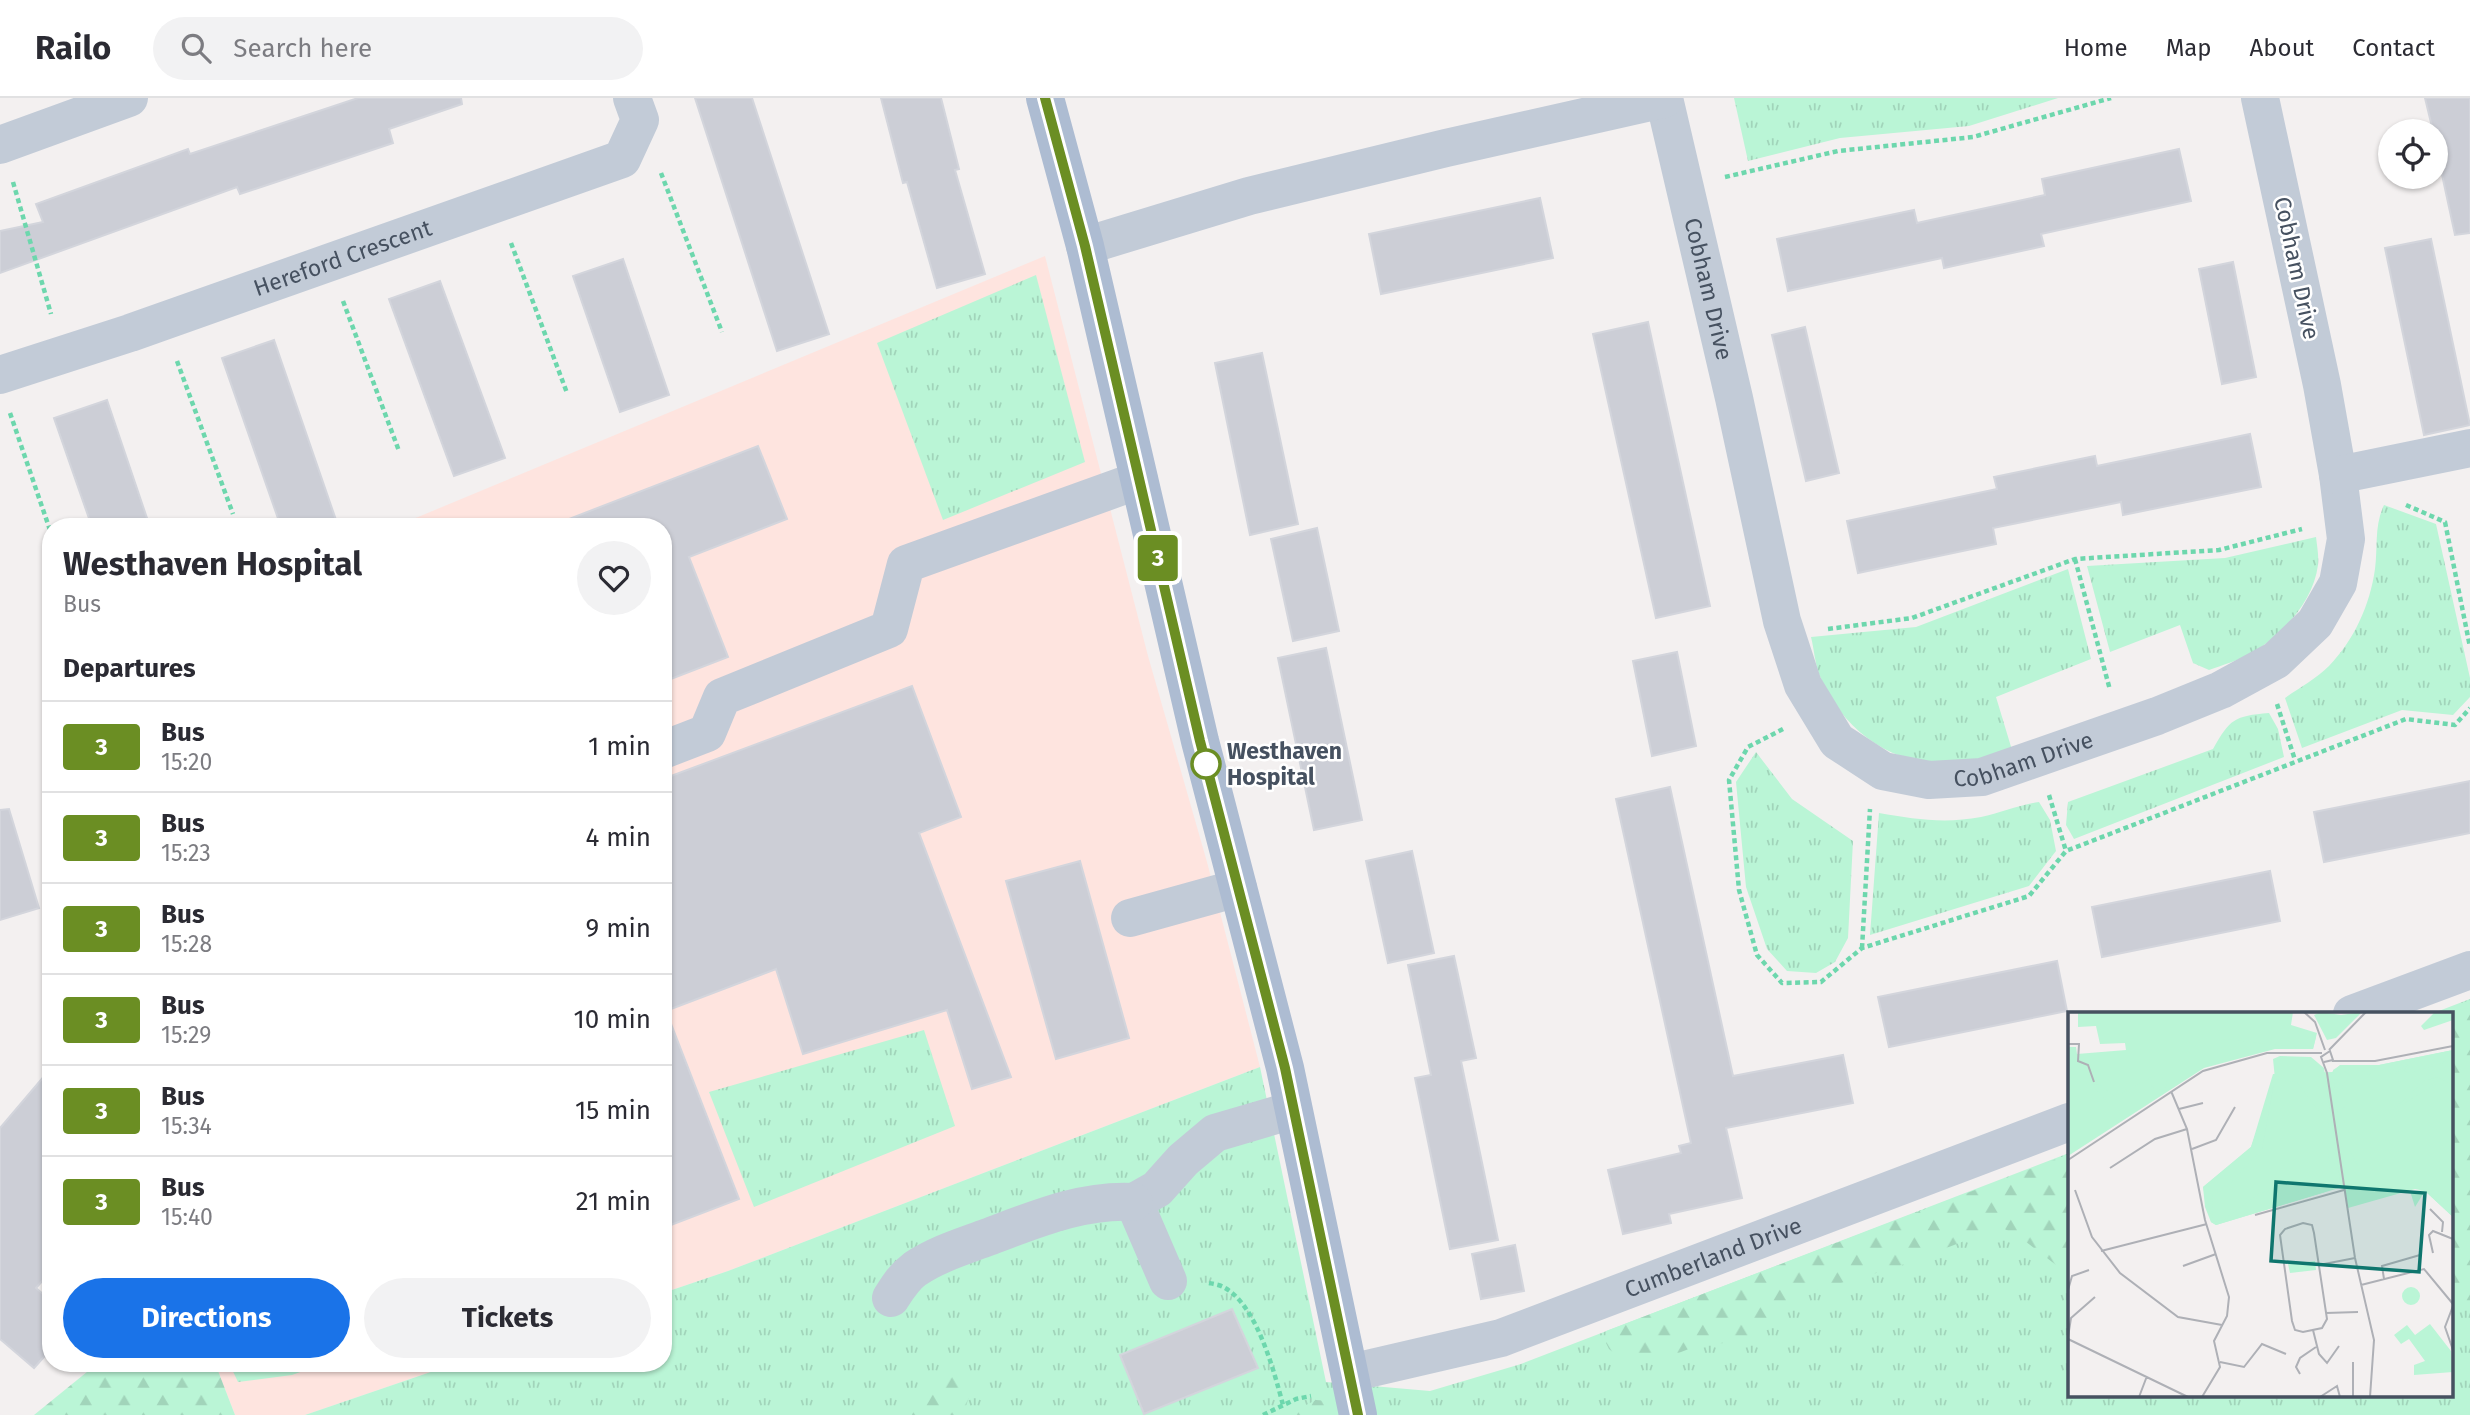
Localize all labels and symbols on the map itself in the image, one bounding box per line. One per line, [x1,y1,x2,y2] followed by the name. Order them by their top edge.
[2268,194,2326,342] street label: Cobham Drive
[250,213,436,302] street label: Hereford Crescent
[1678,215,1739,363] street label: Cobham Drive
[1135,535,1181,581] line badge: 3
[1953,725,2097,793] street label: Cobham Drive
[1227,737,1342,791] place label: Westhaven Hospital
[1191,749,1221,779] marker: Westhaven Hospital
[2068,1012,2452,1398] inset map
[1621,1211,1806,1304] street label: Cumberland Drive

